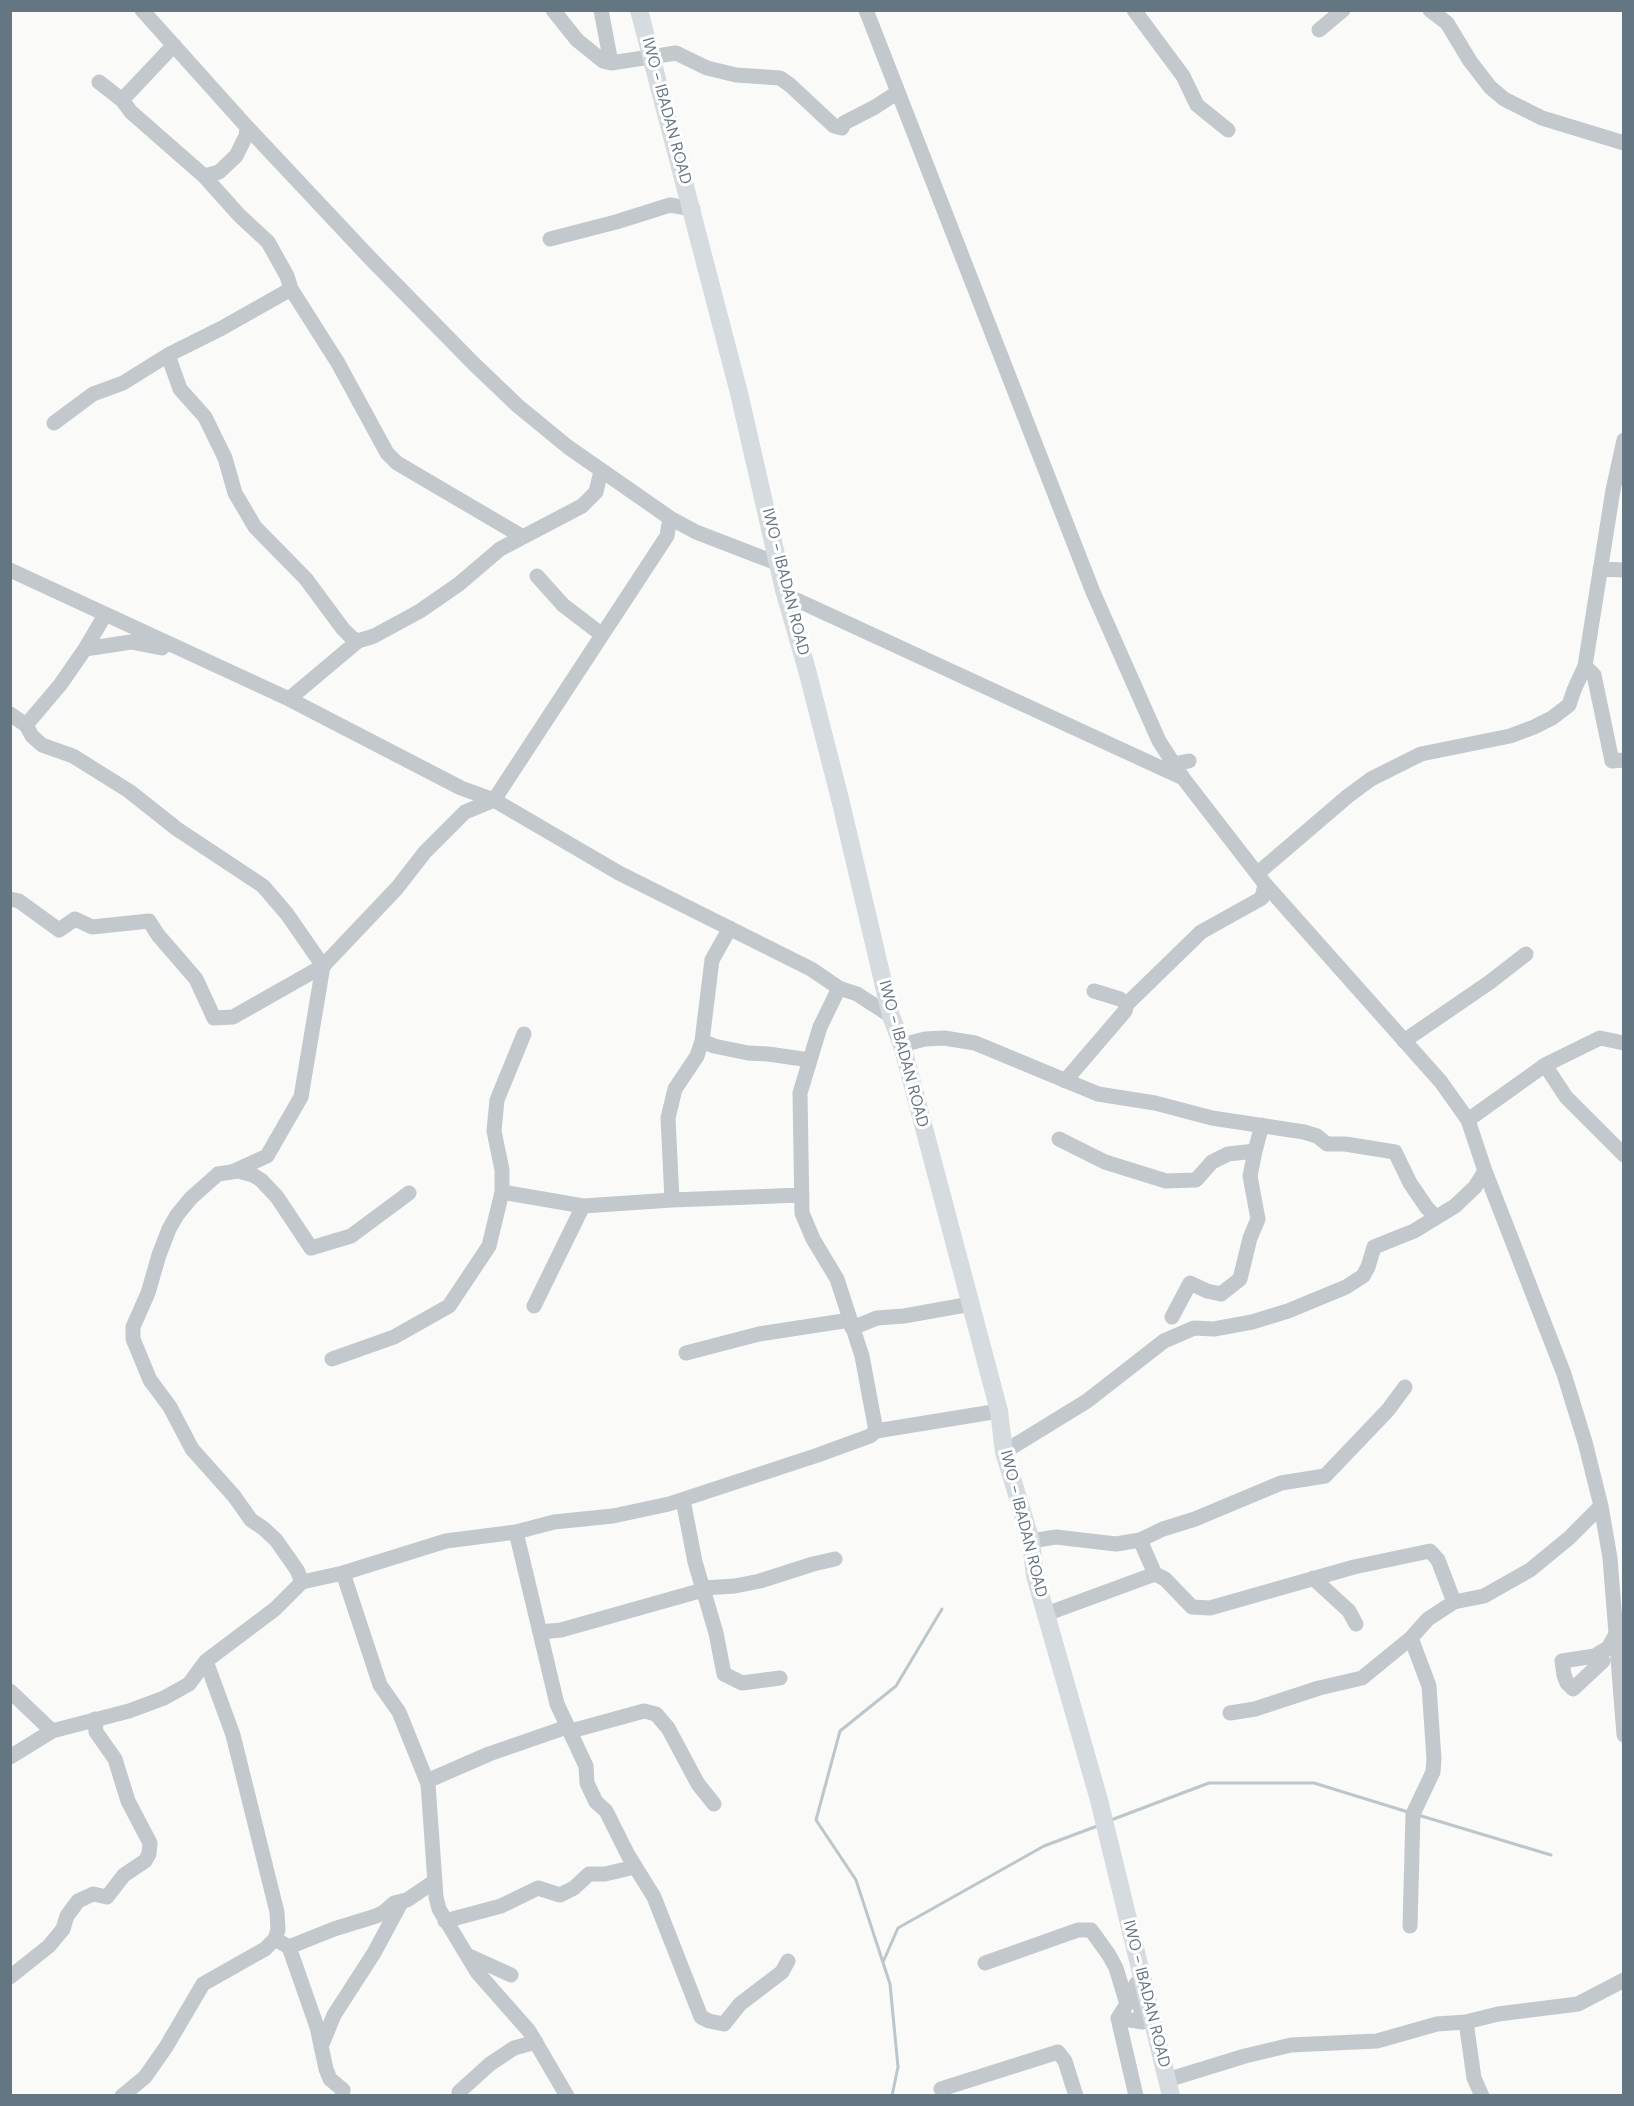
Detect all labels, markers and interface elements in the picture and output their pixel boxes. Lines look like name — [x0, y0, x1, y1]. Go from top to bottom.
street label: IWO - IBADAN ROAD — [637, 36, 695, 186]
street label: IWO - IBADAN ROAD — [757, 506, 813, 658]
street label: IWO - IBADAN ROAD — [874, 979, 932, 1129]
street label: IWO - IBADAN ROAD — [995, 1448, 1051, 1600]
street label: IWO - IBADAN ROAD — [1118, 1918, 1174, 2070]

